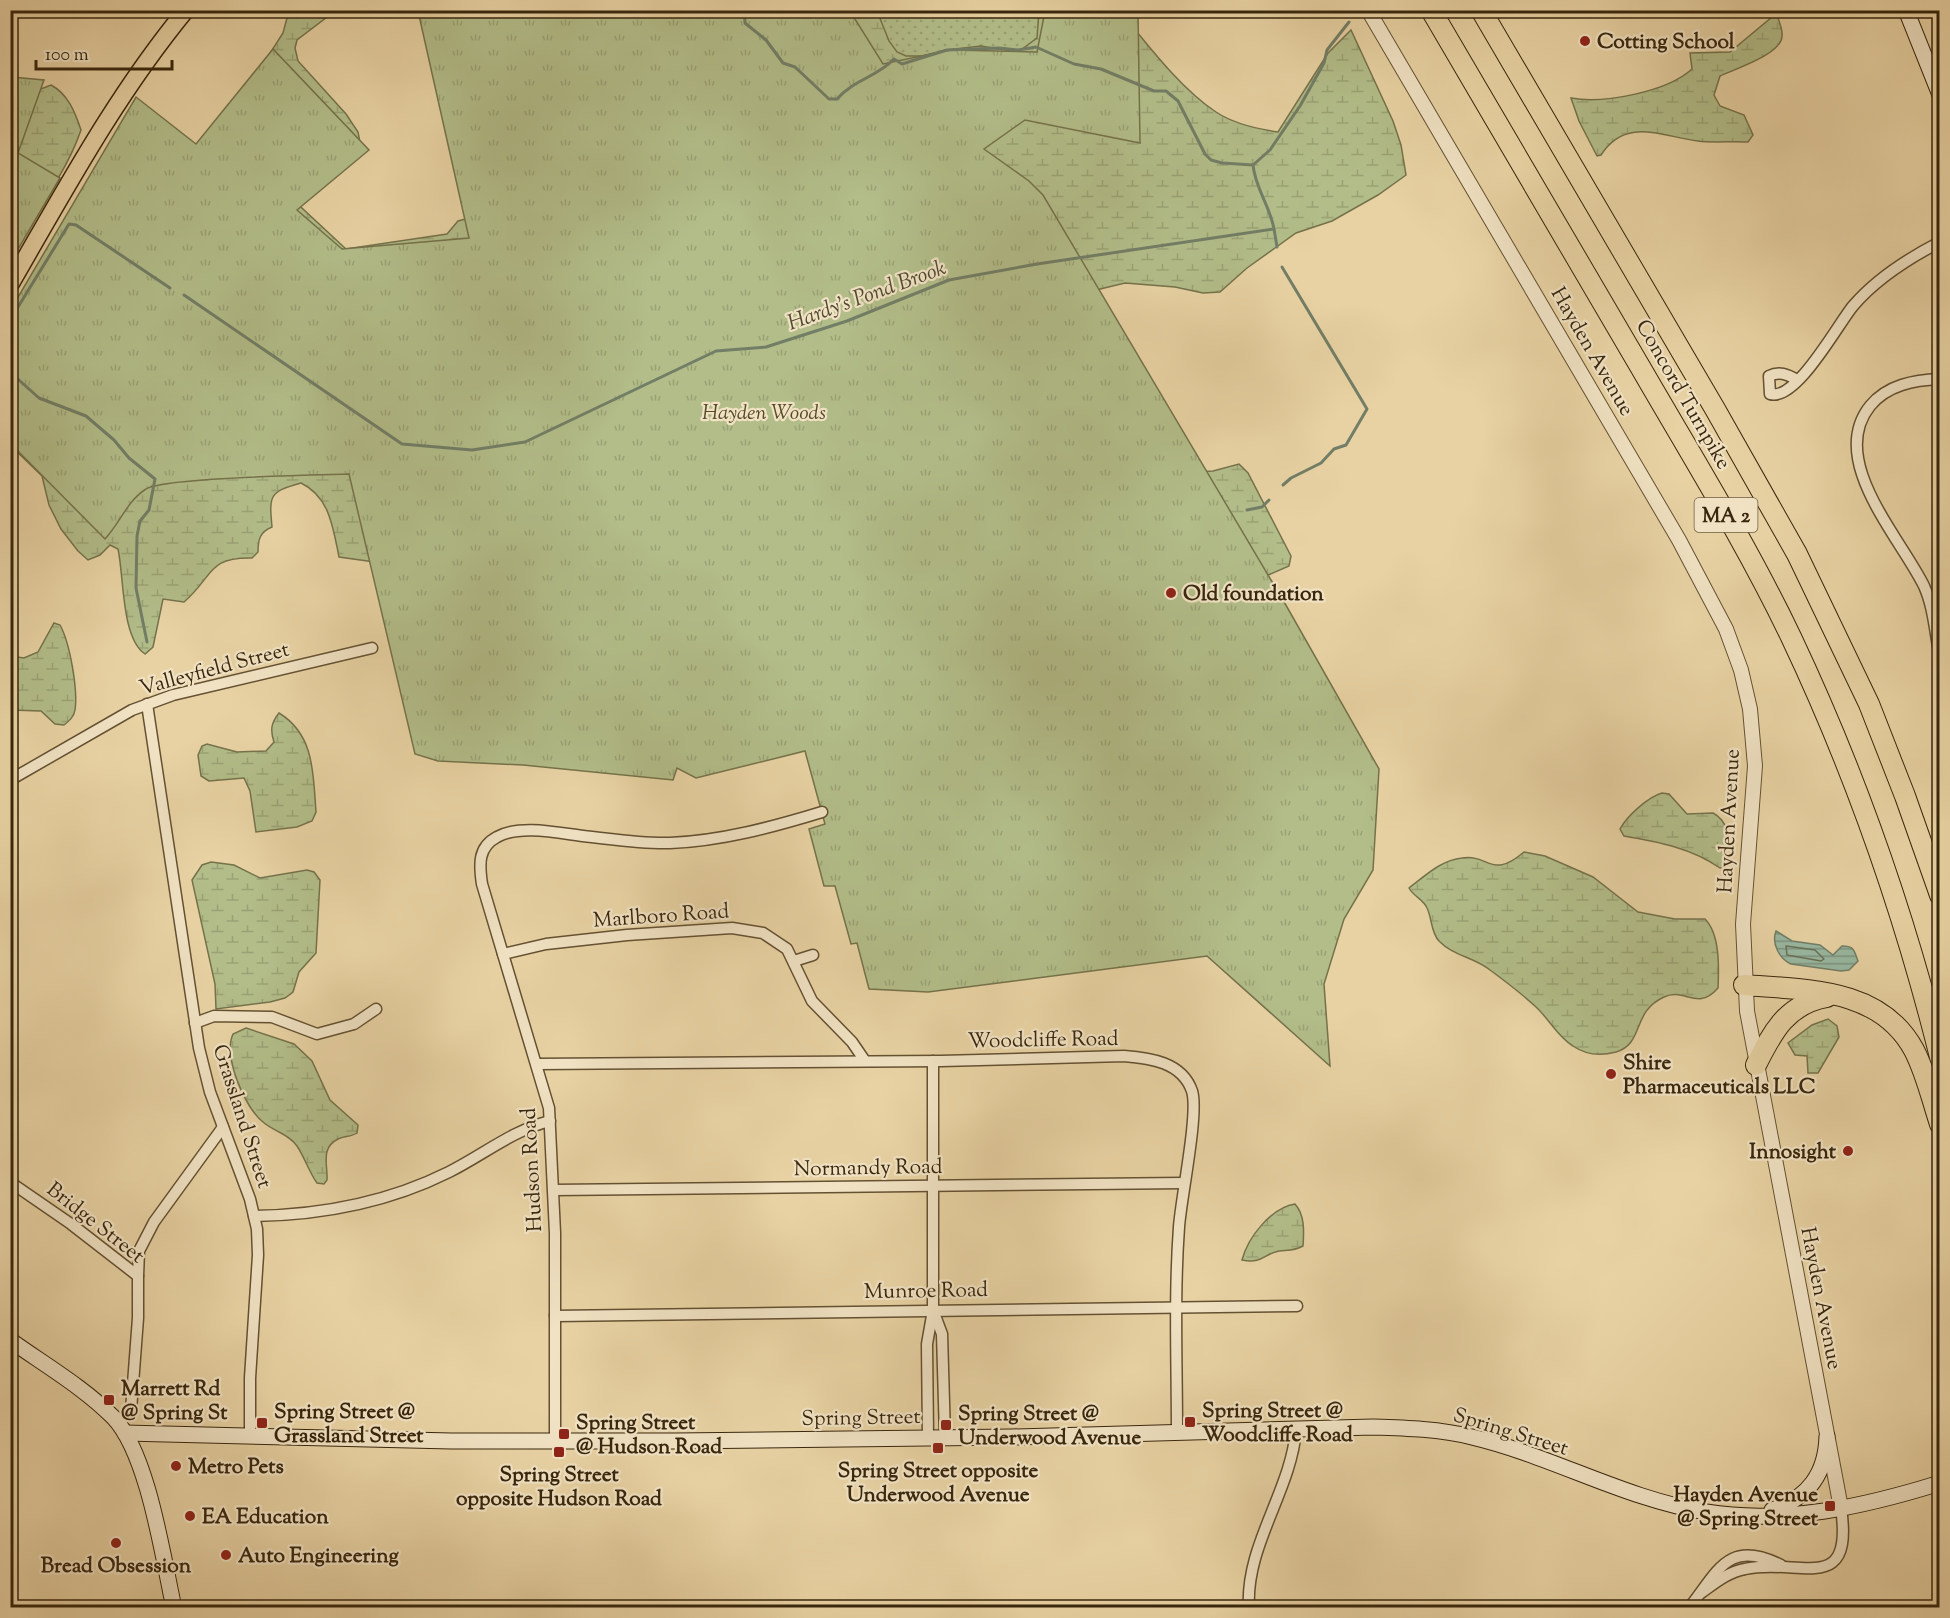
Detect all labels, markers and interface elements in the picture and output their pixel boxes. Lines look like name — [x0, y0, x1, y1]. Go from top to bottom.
place label: Cotting School — [1597, 28, 1735, 58]
scale bar — [36, 33, 172, 71]
marker: Cotting School — [1578, 34, 1592, 48]
text: 100 m — [45, 43, 89, 69]
water label: Hardy's Pond Brook — [783, 253, 951, 340]
street label: Hayden Avenue — [1542, 282, 1640, 422]
street label: Concord Turnpike — [1627, 314, 1737, 476]
park label: Hayden Woods — [702, 399, 826, 429]
road number: MA 2 — [1694, 498, 1758, 532]
place label: Old foundation — [1183, 580, 1324, 610]
marker: Old foundation — [1164, 586, 1178, 600]
street label: Valleyfield Street — [136, 635, 293, 704]
street label: Hayden Avenue — [1711, 748, 1749, 894]
street label: Marlboro Road — [592, 897, 730, 937]
street label: Woodcliffe Road — [967, 1025, 1119, 1057]
street label: Grassland Street — [204, 1041, 278, 1192]
place label: Shire Pharmaceuticals LLC — [1623, 1049, 1816, 1103]
marker: Shire Pharmaceuticals LLC — [1604, 1067, 1618, 1081]
street label: Hudson Road — [515, 1107, 551, 1233]
place label: Innosight — [1749, 1138, 1837, 1168]
marker: Innosight — [1841, 1144, 1855, 1158]
street label: Normandy Road — [793, 1153, 943, 1185]
street label: Bridge Street — [39, 1176, 150, 1271]
street label: Hayden Avenue — [1792, 1225, 1849, 1372]
street label: Munroe Road — [864, 1276, 988, 1308]
place label: Marrett Rd @ Spring St — [121, 1375, 228, 1429]
marker: Marrett Rd @ Spring St — [102, 1393, 116, 1407]
place label: Spring Street @ Woodcliffe Road — [1202, 1397, 1353, 1451]
place label: Spring Street @ Grassland Street — [274, 1398, 424, 1452]
place label: Spring Street @ Underwood Avenue — [958, 1400, 1141, 1454]
street label: Spring Street — [1449, 1401, 1572, 1465]
street label: Spring Street — [801, 1403, 921, 1435]
place label: Spring Street @ Hudson Road — [576, 1409, 722, 1463]
marker: Spring Street @ Woodcliffe Road — [1183, 1415, 1197, 1429]
marker: Spring Street @ Grassland Street — [255, 1416, 269, 1430]
marker: Spring Street @ Underwood Avenue — [939, 1418, 953, 1432]
marker: Spring Street @ Hudson Road — [557, 1427, 571, 1441]
marker: Spring Street opposite Underwood Avenue — [931, 1441, 945, 1455]
marker: Spring Street opposite Hudson Road — [552, 1445, 566, 1459]
place label: Metro Pets — [188, 1453, 284, 1483]
place label: Spring Street opposite Underwood Avenue — [838, 1457, 1038, 1511]
marker: Metro Pets — [169, 1459, 183, 1473]
place label: Spring Street opposite Hudson Road — [456, 1461, 662, 1515]
place label: Hayden Avenue @ Spring Street — [1673, 1481, 1819, 1535]
marker: Hayden Avenue @ Spring Street — [1823, 1499, 1837, 1513]
place label: EA Education — [202, 1503, 329, 1533]
marker: EA Education — [183, 1509, 197, 1523]
marker: Bread Obsession — [109, 1536, 123, 1550]
place label: Auto Engineering — [238, 1542, 399, 1572]
marker: Auto Engineering — [219, 1548, 233, 1562]
place label: Bread Obsession — [41, 1552, 192, 1582]

